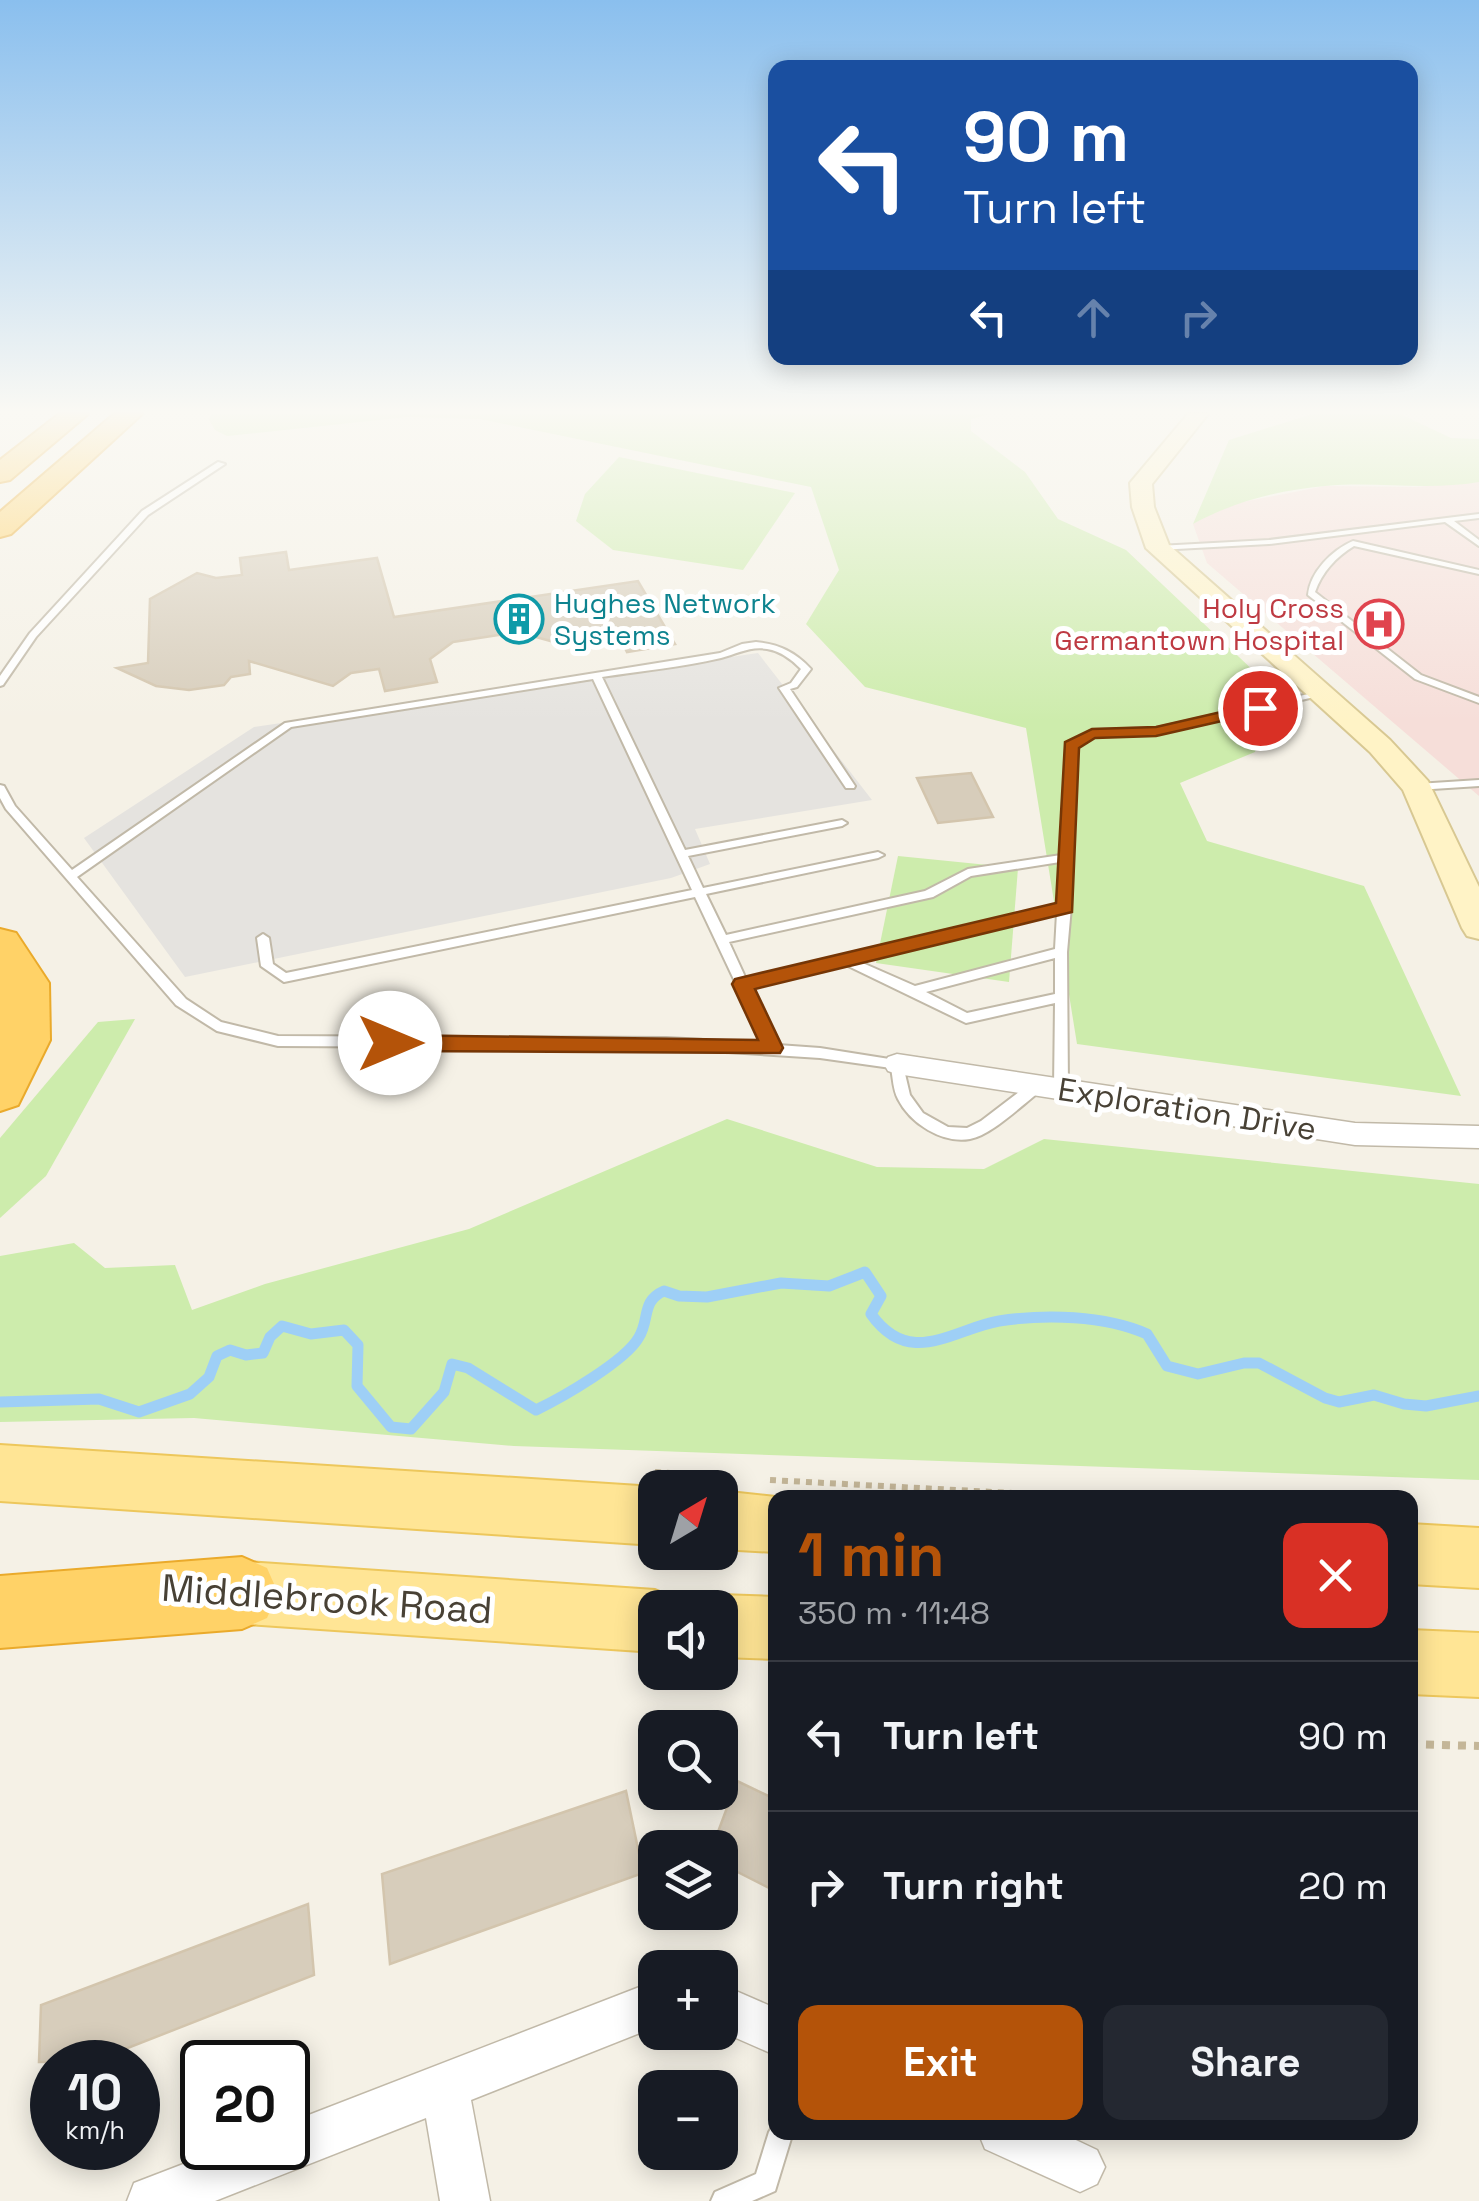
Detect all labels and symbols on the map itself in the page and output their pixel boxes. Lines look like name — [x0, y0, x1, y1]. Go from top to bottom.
place label: Hughes Network Systems — [554, 585, 776, 653]
place label: Holy Cross Germantown Hospital — [1054, 590, 1344, 658]
building icon: Hughes Network Systems — [493, 593, 545, 645]
hospital icon: Holy Cross Germantown Hospital — [1353, 598, 1405, 650]
pin — [1218, 666, 1303, 751]
position arrow — [338, 991, 442, 1095]
street label: Exploration Drive — [1055, 1069, 1319, 1149]
north arrow — [638, 1470, 738, 1570]
street label: Middlebrook Road — [160, 1563, 494, 1635]
speed limit sign: 20 — [180, 2040, 310, 2170]

